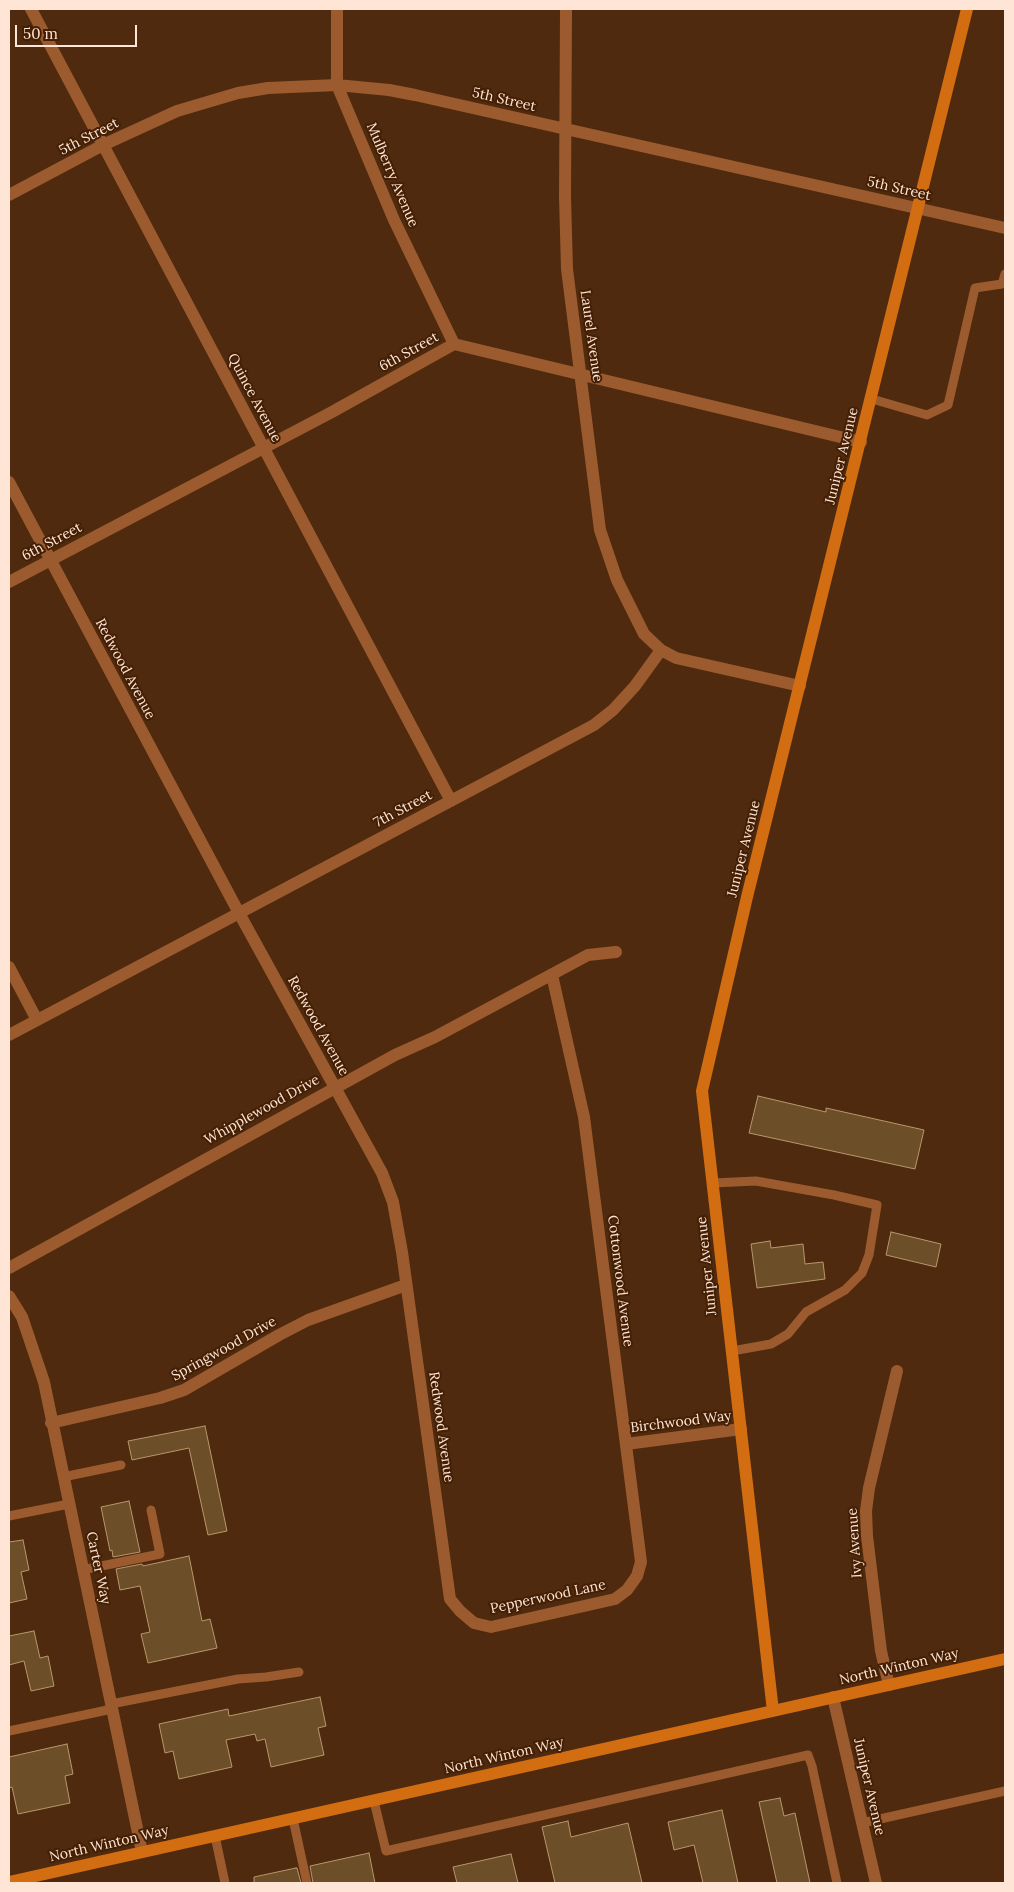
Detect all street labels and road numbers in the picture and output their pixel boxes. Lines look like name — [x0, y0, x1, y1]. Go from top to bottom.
street label: 5th Street — [471, 85, 537, 115]
street label: 5th Street — [56, 115, 122, 159]
street label: Mulberry Avenue — [362, 120, 422, 230]
street label: 5th Street — [866, 174, 932, 204]
street label: Laurel Avenue — [576, 289, 606, 383]
street label: 6th Street — [376, 329, 442, 375]
street label: Quince Avenue — [224, 351, 284, 445]
street label: Juniper Avenue — [822, 406, 862, 506]
street label: 6th Street — [19, 519, 85, 565]
street label: Redwood Avenue — [91, 616, 159, 722]
street label: 7th Street — [371, 787, 435, 831]
street label: Juniper Avenue — [724, 799, 764, 899]
street label: Redwood Avenue — [284, 973, 352, 1079]
street label: Whipplewood Drive — [201, 1071, 323, 1149]
street label: Cottonwood Avenue — [604, 1214, 636, 1348]
street label: Juniper Avenue — [693, 1216, 721, 1316]
street label: Springwood Drive — [169, 1313, 279, 1385]
street label: Redwood Avenue — [425, 1371, 457, 1483]
street label: Birchwood Way — [630, 1407, 732, 1437]
street label: Ivy Avenue — [844, 1507, 866, 1579]
street label: Carter Way — [82, 1530, 114, 1606]
street label: Pepperwood Lane — [489, 1577, 607, 1617]
street label: North Winton Way — [838, 1645, 960, 1689]
street label: North Winton Way — [443, 1734, 565, 1778]
street label: Juniper Avenue — [850, 1737, 888, 1837]
street label: North Winton Way — [48, 1822, 170, 1866]

